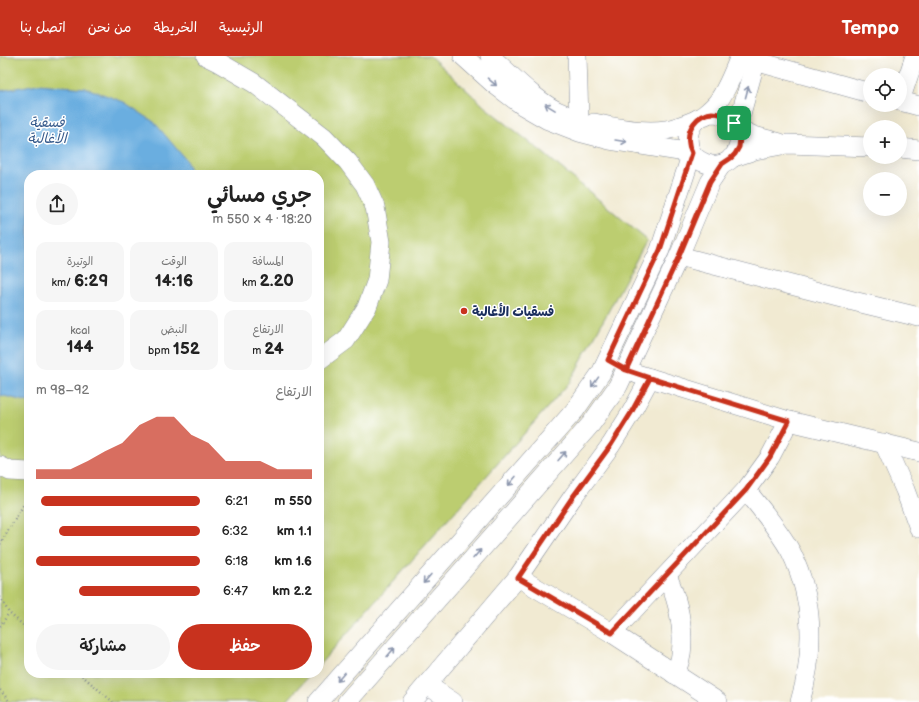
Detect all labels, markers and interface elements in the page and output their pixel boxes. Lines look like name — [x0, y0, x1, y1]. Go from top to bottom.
text: Tempo — [841, 17, 899, 40]
text: اتصل بنا — [20, 19, 66, 36]
text: من نحن — [88, 19, 131, 36]
text: الخريطة — [153, 19, 197, 36]
text: الرئيسية — [219, 19, 263, 36]
map controls — [863, 68, 907, 216]
button: locate — [863, 68, 907, 112]
one-way arrow — [487, 77, 498, 86]
one-way arrow — [743, 86, 751, 99]
one-way arrow — [544, 102, 556, 110]
pin — [717, 106, 751, 140]
icon: arrive — [723, 112, 745, 134]
water label: فسقية الأغالبة — [28, 114, 69, 147]
button: + — [863, 120, 907, 164]
one-way arrow — [614, 137, 627, 145]
button: − — [863, 172, 907, 216]
text: جري مسائي — [207, 182, 312, 209]
button: share — [36, 183, 78, 225]
text: 18:20 · 4 × 550 m — [213, 211, 312, 227]
text: الوتيرة — [67, 255, 93, 268]
text: الوقت — [161, 255, 187, 268]
text: المسافة — [252, 255, 284, 268]
text: 6:29 — [74, 271, 108, 291]
text: 14:16 — [155, 271, 193, 291]
text: 2.20 — [260, 271, 294, 291]
text: /km — [52, 276, 74, 289]
text: km — [242, 276, 260, 289]
place label: فسقيات الأغالبة — [472, 302, 554, 320]
marker: فسقيات الأغالبة — [459, 306, 469, 316]
text: النبض — [161, 323, 187, 336]
text: الارتفاع — [253, 323, 283, 336]
text: kcal — [70, 324, 90, 337]
text: 144 — [66, 337, 94, 357]
text: 152 — [173, 339, 200, 359]
text: 24 — [264, 339, 284, 359]
text: bpm — [148, 344, 173, 357]
text: m — [252, 344, 264, 357]
one-way arrow — [591, 376, 600, 387]
text: 92–98 m — [36, 382, 89, 398]
text: الارتفاع — [276, 384, 312, 400]
one-way arrow — [558, 451, 567, 462]
one-way arrow — [508, 476, 517, 487]
text: 6:21 — [225, 493, 248, 509]
text: 550 m — [274, 493, 312, 509]
text: 6:32 — [222, 523, 248, 539]
text: 1.1 km — [277, 523, 312, 539]
one-way arrow — [472, 549, 481, 559]
text: 6:18 — [225, 553, 248, 569]
text: 1.6 km — [274, 553, 312, 569]
one-way arrow — [422, 574, 431, 584]
text: 6:47 — [223, 583, 248, 599]
text: 2.2 km — [272, 583, 312, 599]
button: مشاركة — [36, 624, 170, 670]
button: حفظ — [178, 624, 312, 670]
one-way arrow — [386, 646, 395, 657]
one-way arrow — [336, 671, 345, 682]

